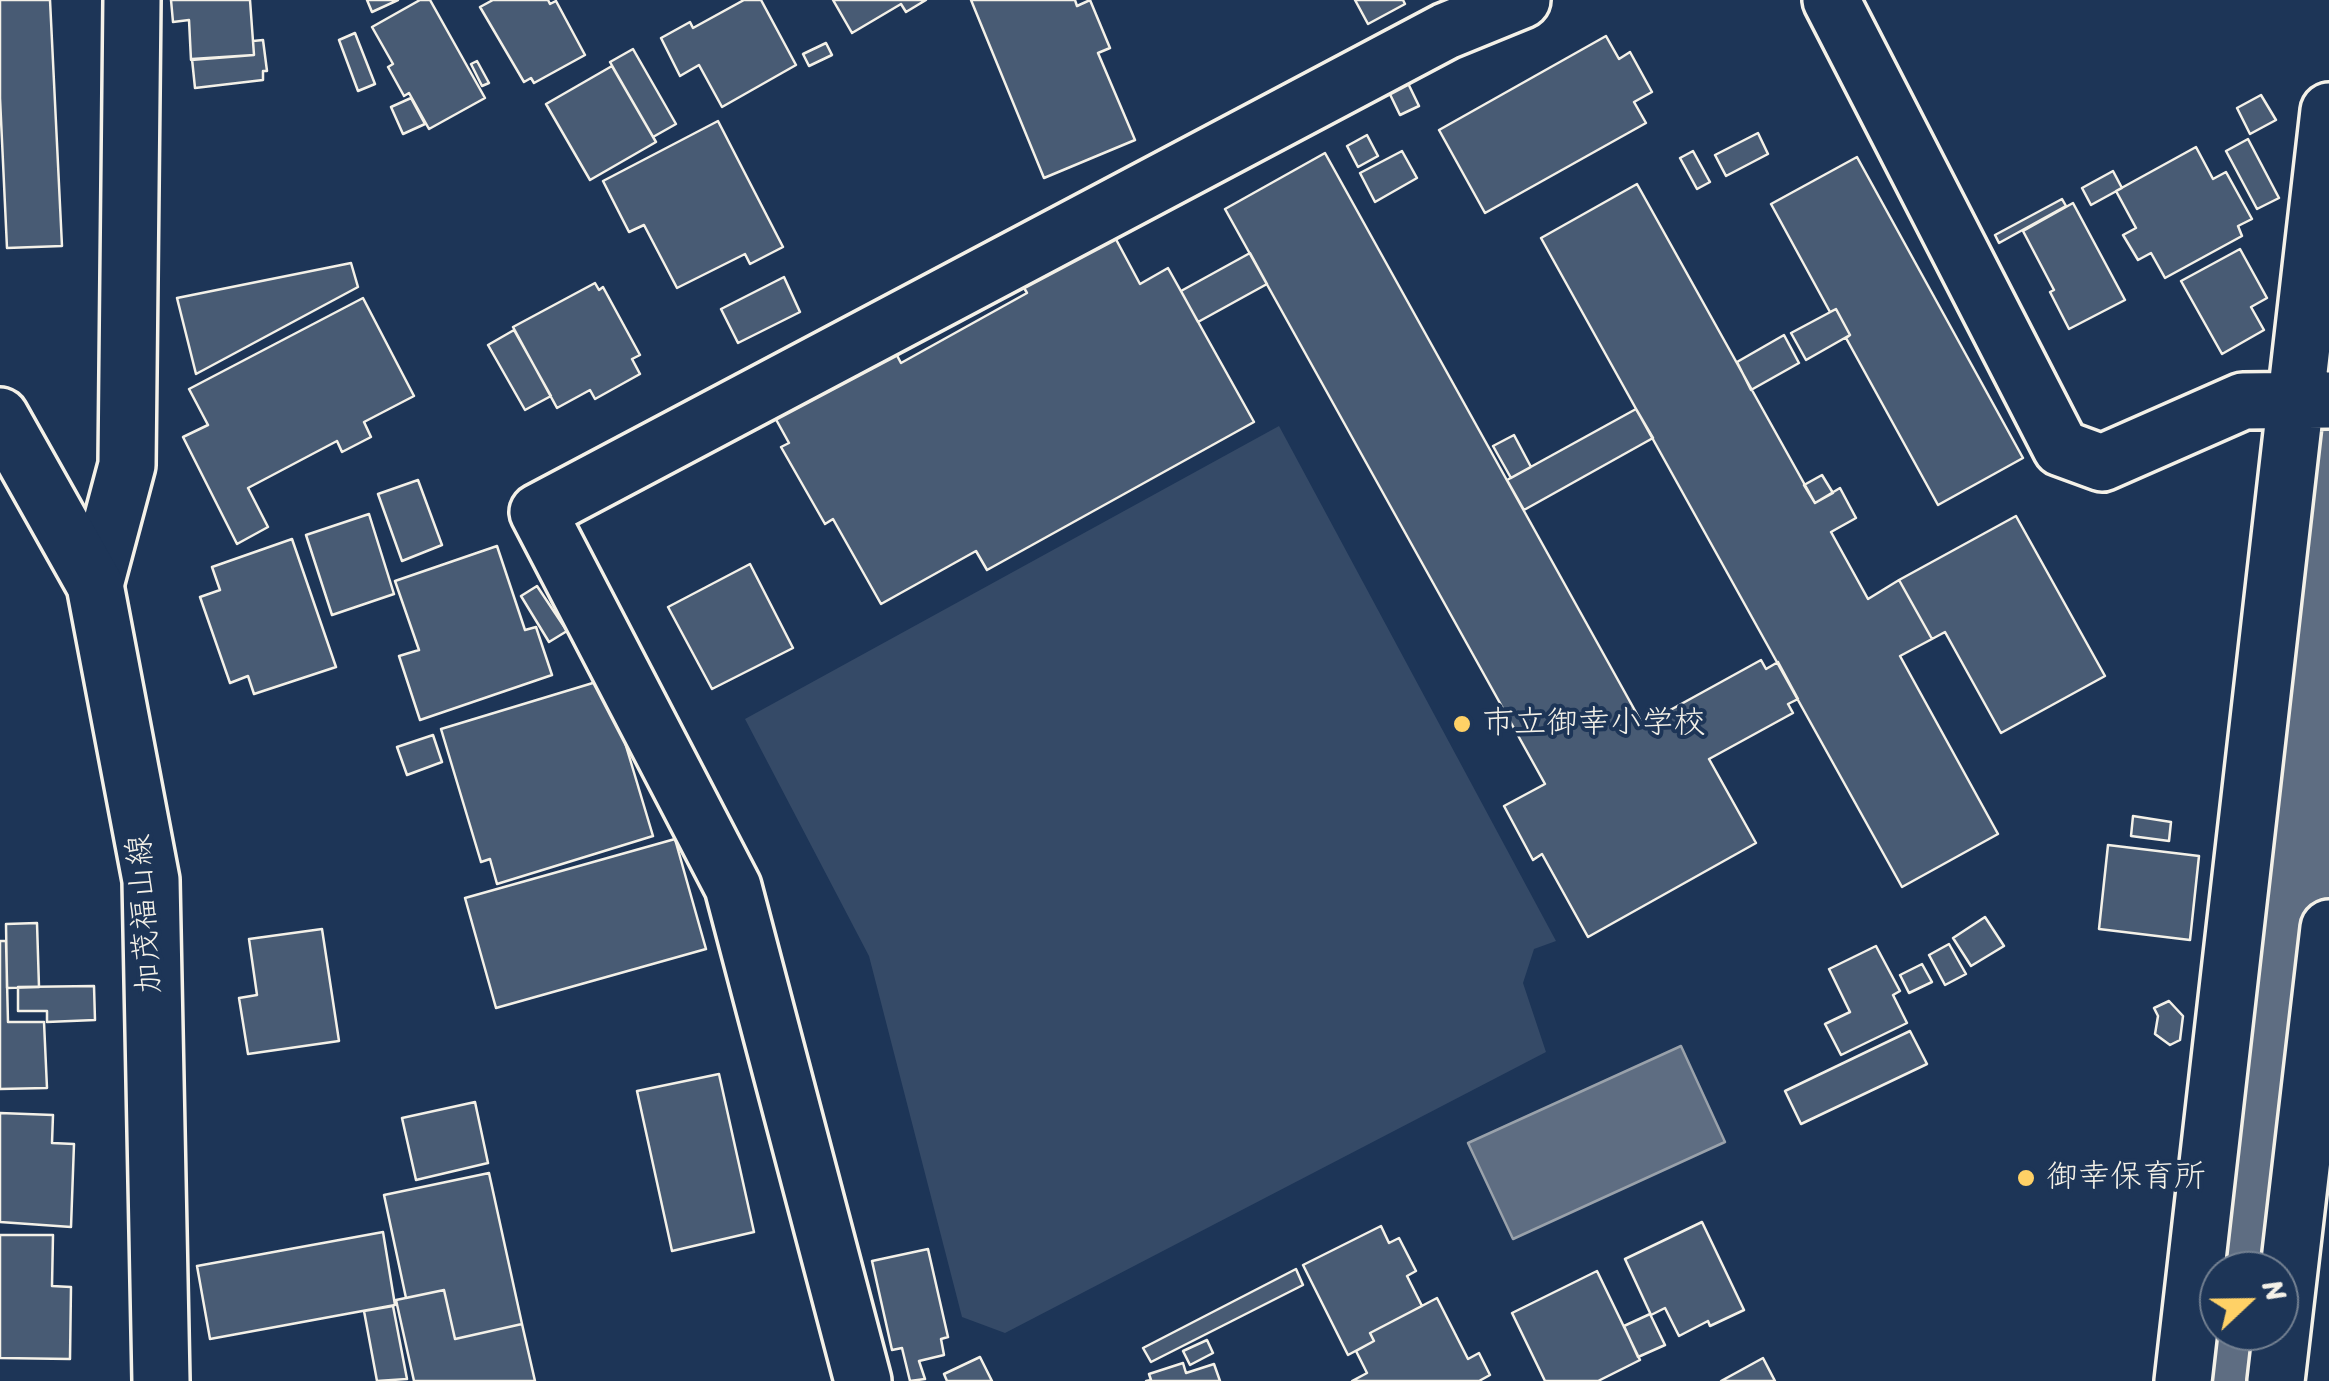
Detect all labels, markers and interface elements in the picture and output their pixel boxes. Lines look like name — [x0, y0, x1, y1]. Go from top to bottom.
place label: 市立御幸小学校 — [1482, 705, 1706, 743]
marker: 市立御幸小学校 — [1451, 713, 1473, 735]
street label: 加茂福山線 — [121, 833, 171, 995]
place label: 御幸保育所 — [2046, 1159, 2206, 1197]
marker: 御幸保育所 — [2015, 1167, 2037, 1189]
north arrow — [2199, 1251, 2299, 1351]
text: N — [2249, 1272, 2302, 1308]

